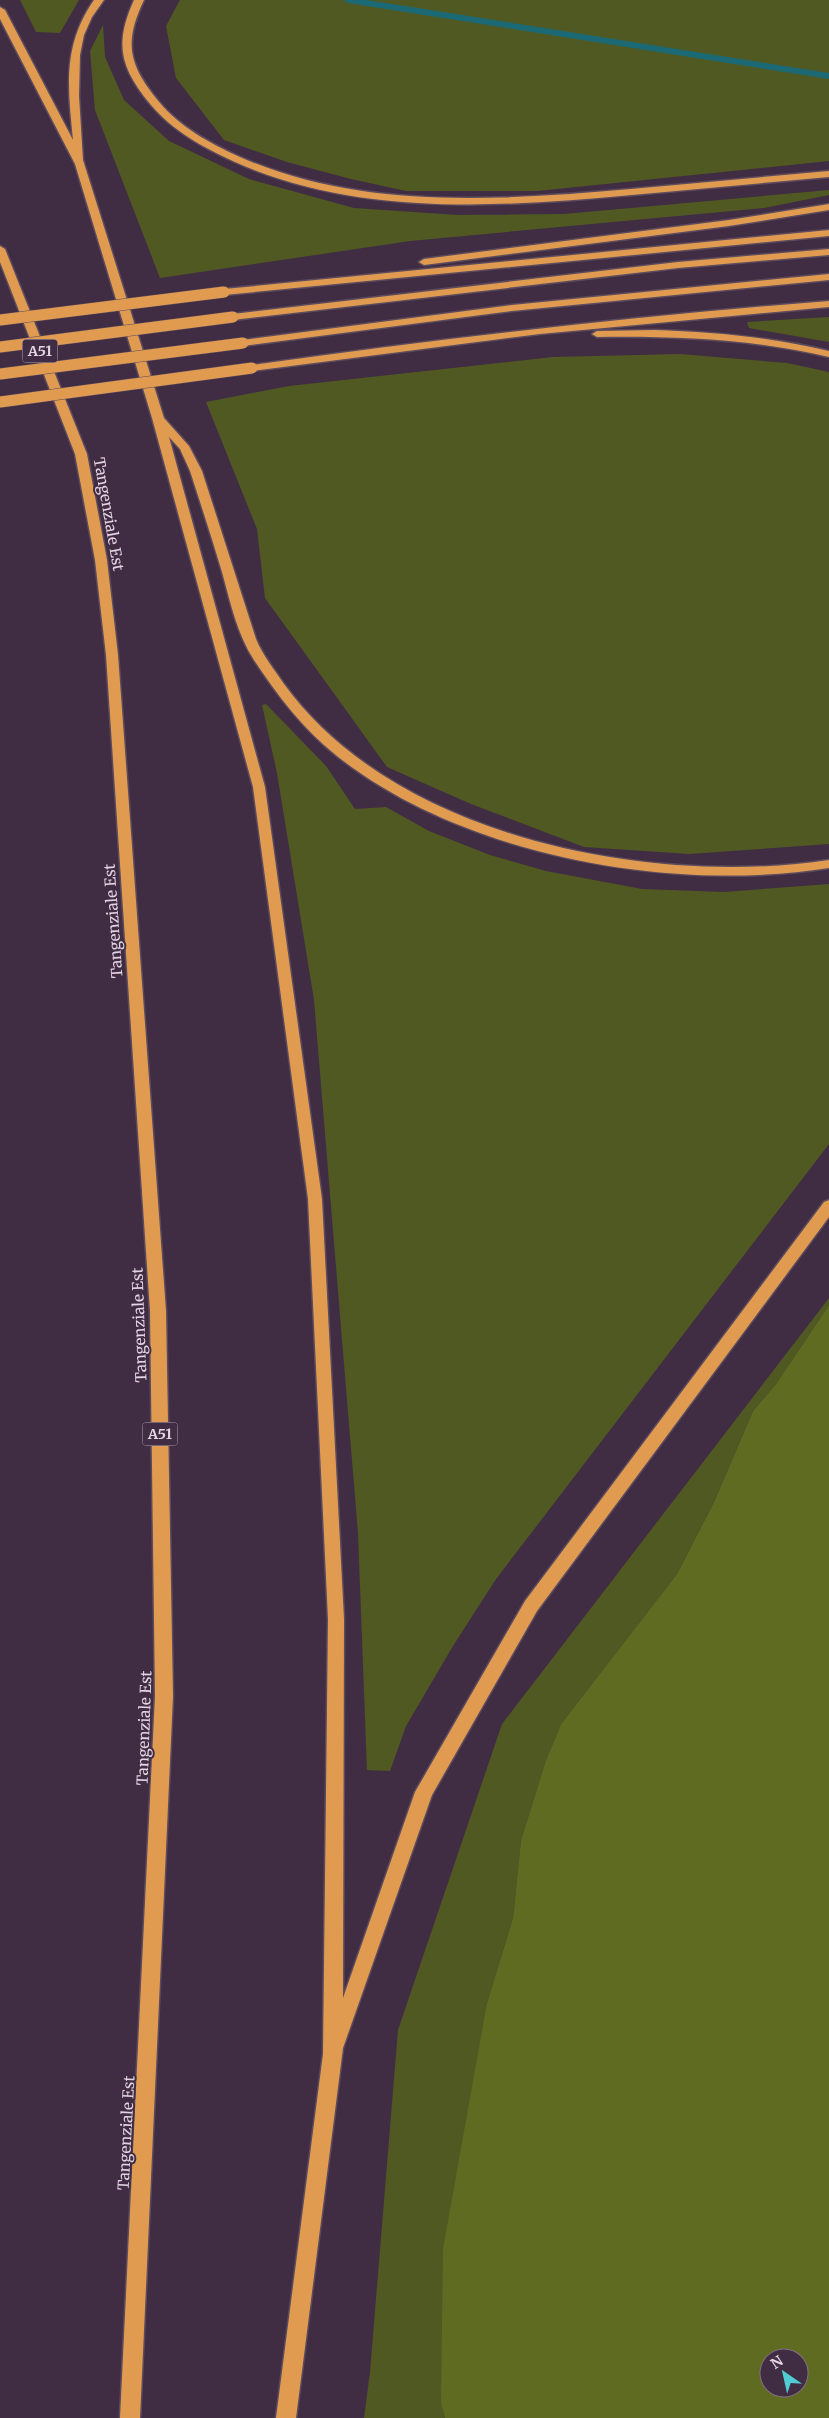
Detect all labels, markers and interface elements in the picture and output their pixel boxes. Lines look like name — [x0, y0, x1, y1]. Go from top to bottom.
road number: A51 — [22, 340, 58, 362]
street label: Tangenziale Est — [90, 456, 128, 572]
street label: Tangenziale Est — [100, 863, 126, 979]
street label: Tangenziale Est — [127, 1267, 150, 1383]
road number: A51 — [142, 1422, 178, 1446]
street label: Tangenziale Est — [133, 1670, 156, 1786]
street label: Tangenziale Est — [114, 2075, 138, 2191]
north arrow — [759, 2348, 809, 2398]
text: N — [767, 2352, 786, 2373]

